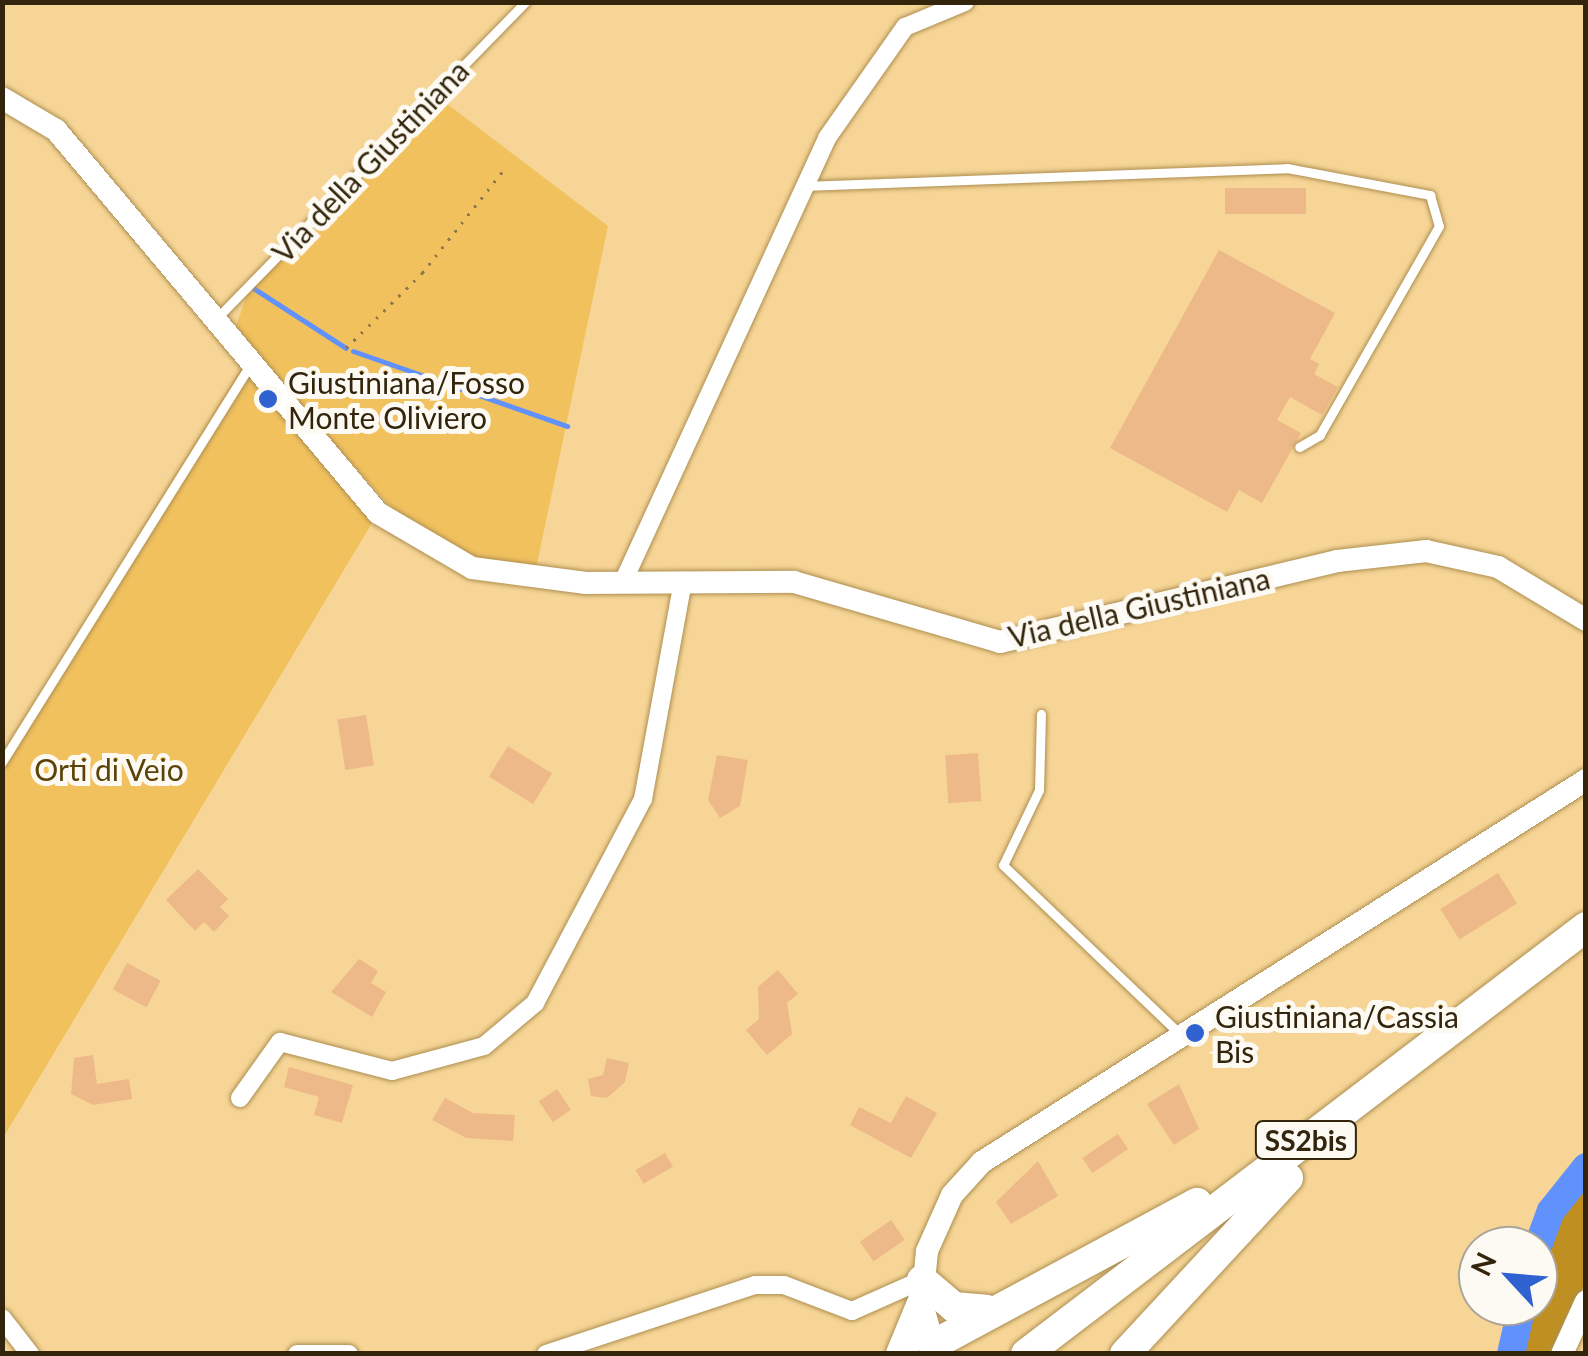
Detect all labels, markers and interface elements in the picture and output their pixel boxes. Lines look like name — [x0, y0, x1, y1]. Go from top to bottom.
street label: Via della Giustiniana — [264, 52, 476, 270]
place label: Giustiniana/Fosso Monte Oliviero — [288, 364, 525, 434]
marker: Giustiniana/Fosso Monte Oliviero — [257, 388, 279, 410]
street label: Via della Giustiniana — [1005, 559, 1273, 655]
park label: Orti di Veio — [34, 751, 184, 787]
place label: Giustiniana/Cassia Bis — [1215, 998, 1459, 1068]
marker: Giustiniana/Cassia Bis — [1184, 1022, 1206, 1044]
road number: SS2bis — [1254, 1117, 1358, 1163]
north arrow — [1458, 1226, 1558, 1326]
text: N — [1463, 1247, 1503, 1281]

